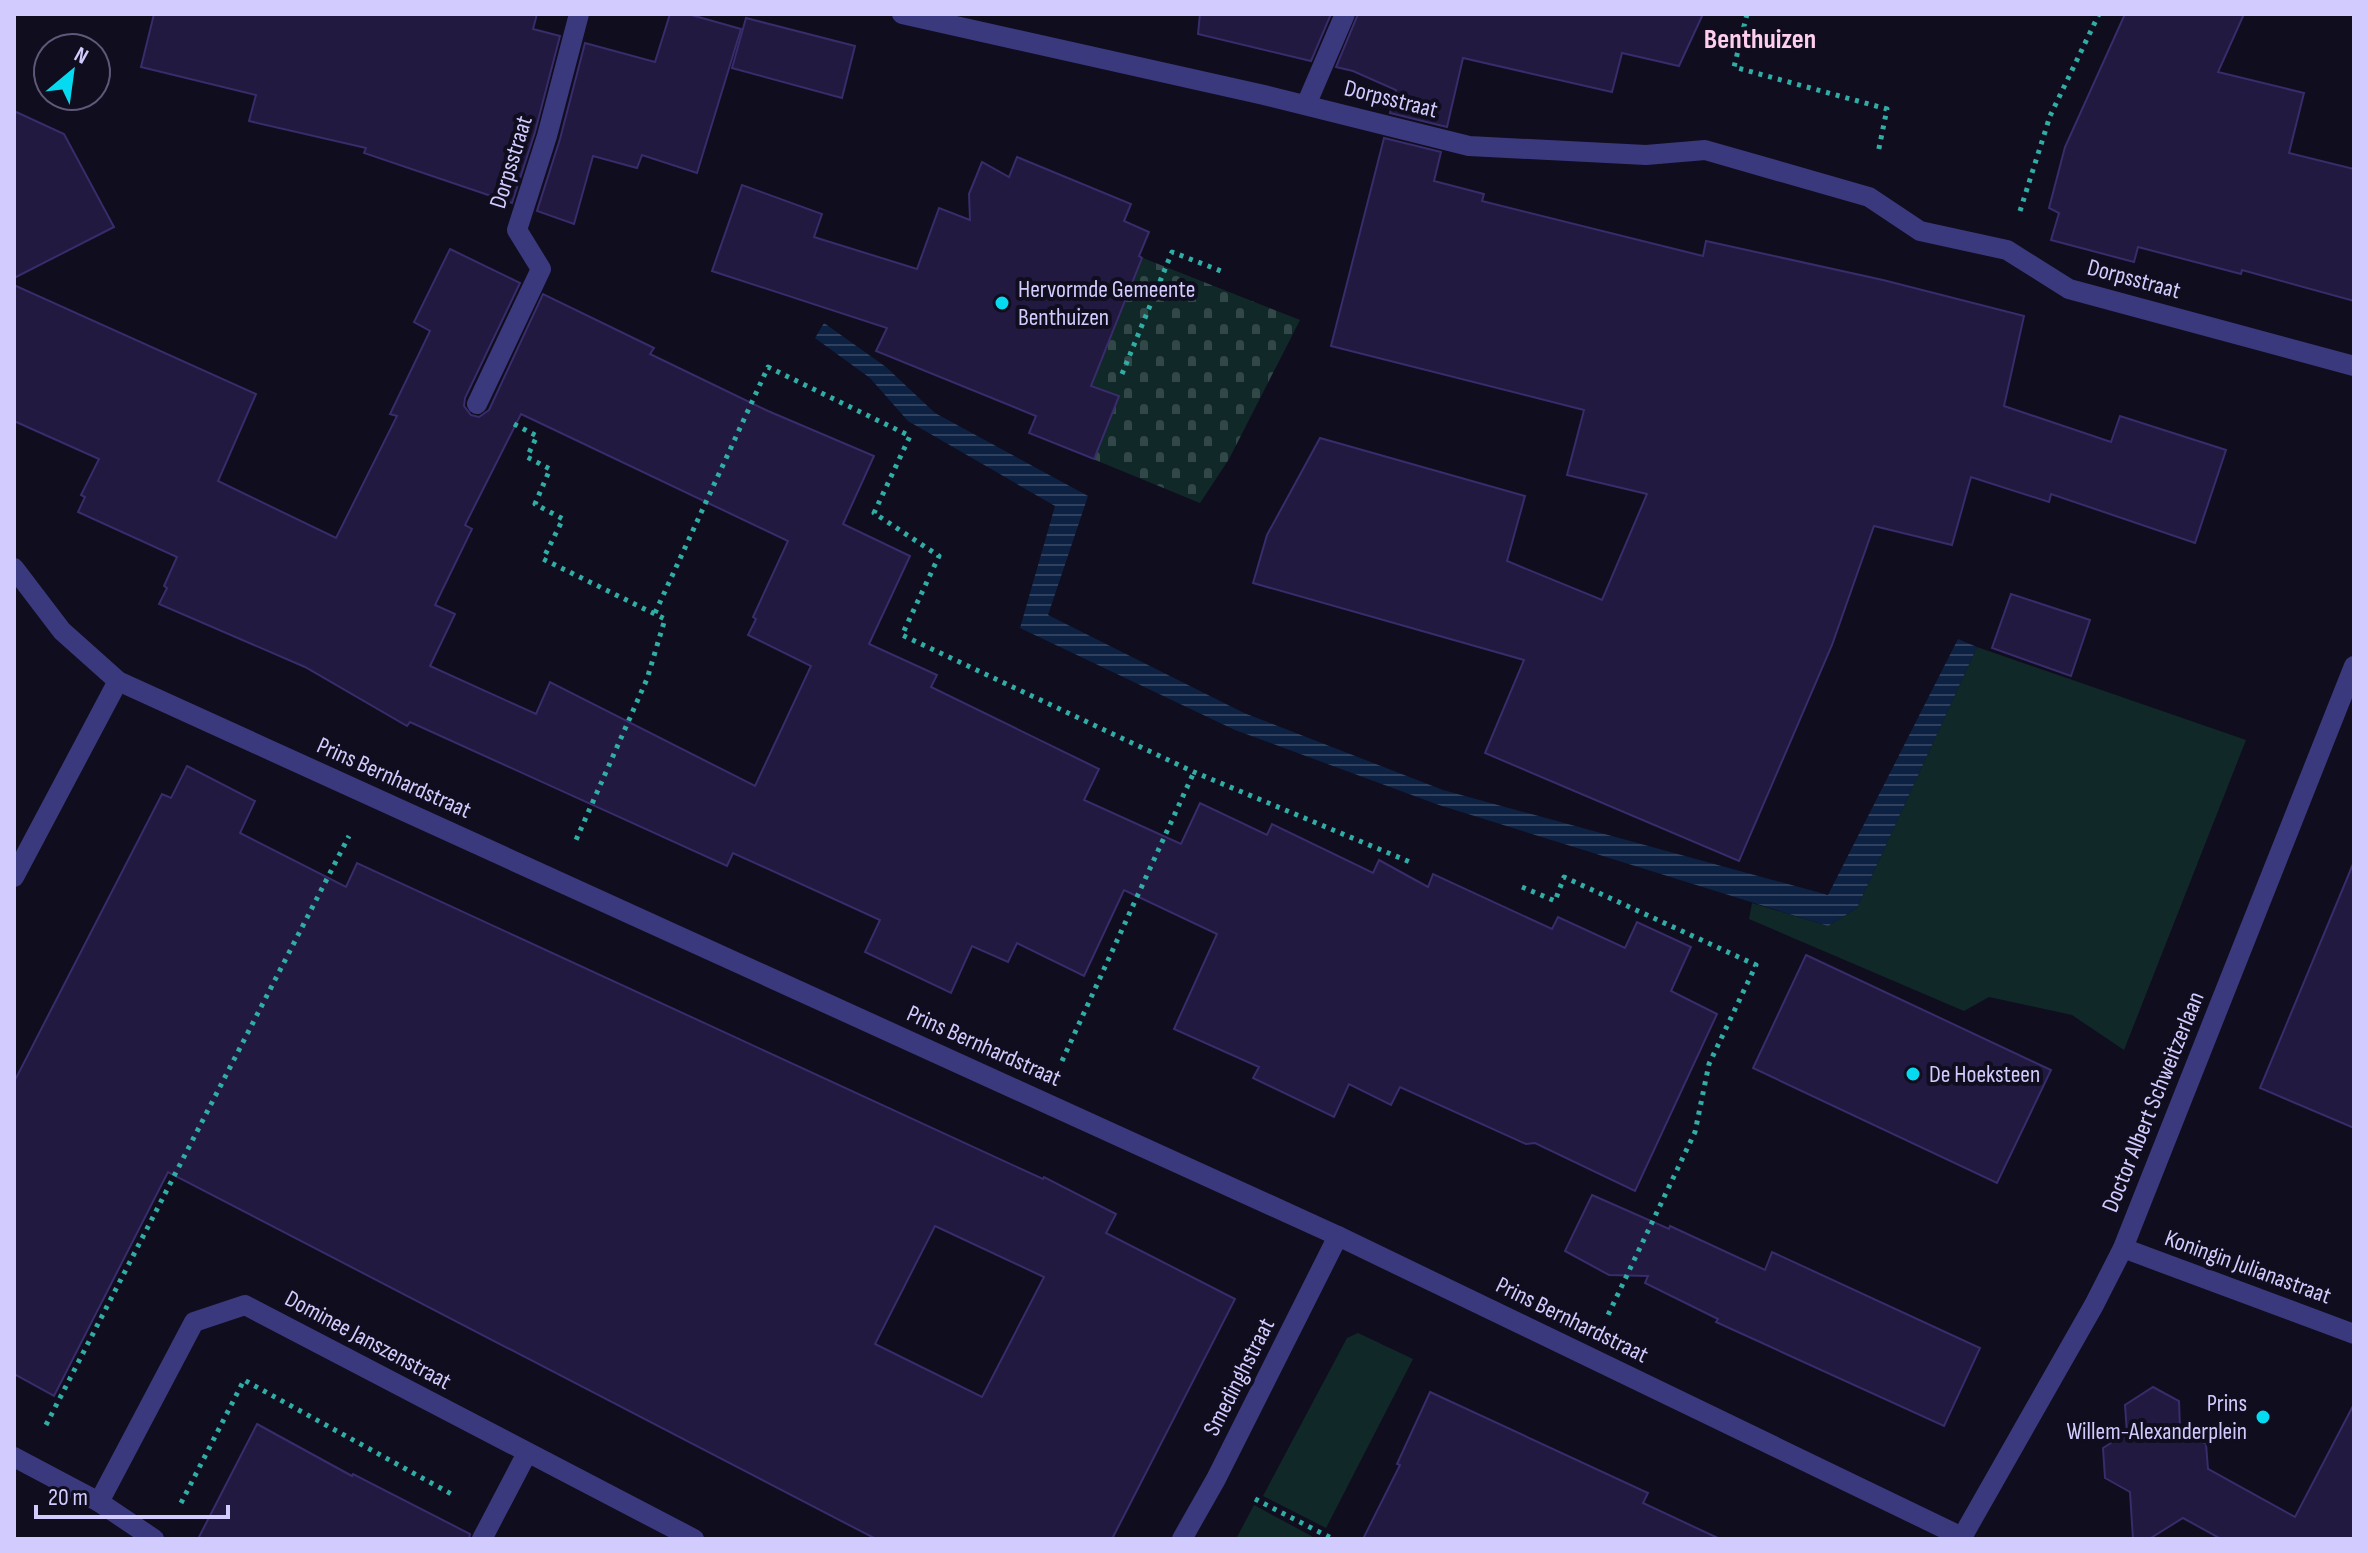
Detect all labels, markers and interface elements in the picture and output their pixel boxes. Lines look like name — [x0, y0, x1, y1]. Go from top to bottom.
district label: Benthuizen — [1704, 23, 1816, 56]
north arrow — [32, 32, 112, 112]
text: N — [69, 41, 93, 70]
street label: Dorpsstraat — [1341, 73, 1441, 125]
street label: Dorpsstraat — [483, 112, 539, 212]
street label: Dorpsstraat — [2084, 253, 2184, 305]
place label: Hervormde Gemeente Benthuizen — [1018, 275, 1195, 332]
marker: Hervormde Gemeente Benthuizen — [993, 294, 1011, 312]
street label: Prins Bernhardstraat — [312, 731, 476, 825]
street label: Doctor Albert Schweitzerlaan — [2096, 988, 2210, 1216]
street label: Prins Bernhardstraat — [902, 999, 1066, 1093]
place label: De Hoeksteen — [1929, 1060, 2040, 1089]
marker: De Hoeksteen — [1904, 1065, 1922, 1083]
street label: Koningin Julianastraat — [2161, 1223, 2335, 1311]
street label: Prins Bernhardstraat — [1491, 1271, 1653, 1369]
street label: Dominee Janszenstraat — [280, 1284, 456, 1396]
street label: Smedinghstraat — [1197, 1313, 1281, 1441]
place label: Prins Willem-Alexanderplein — [2066, 1389, 2247, 1446]
marker: Prins Willem-Alexanderplein — [2254, 1408, 2272, 1426]
scale bar — [36, 1469, 228, 1519]
text: 20 m — [48, 1483, 88, 1512]

